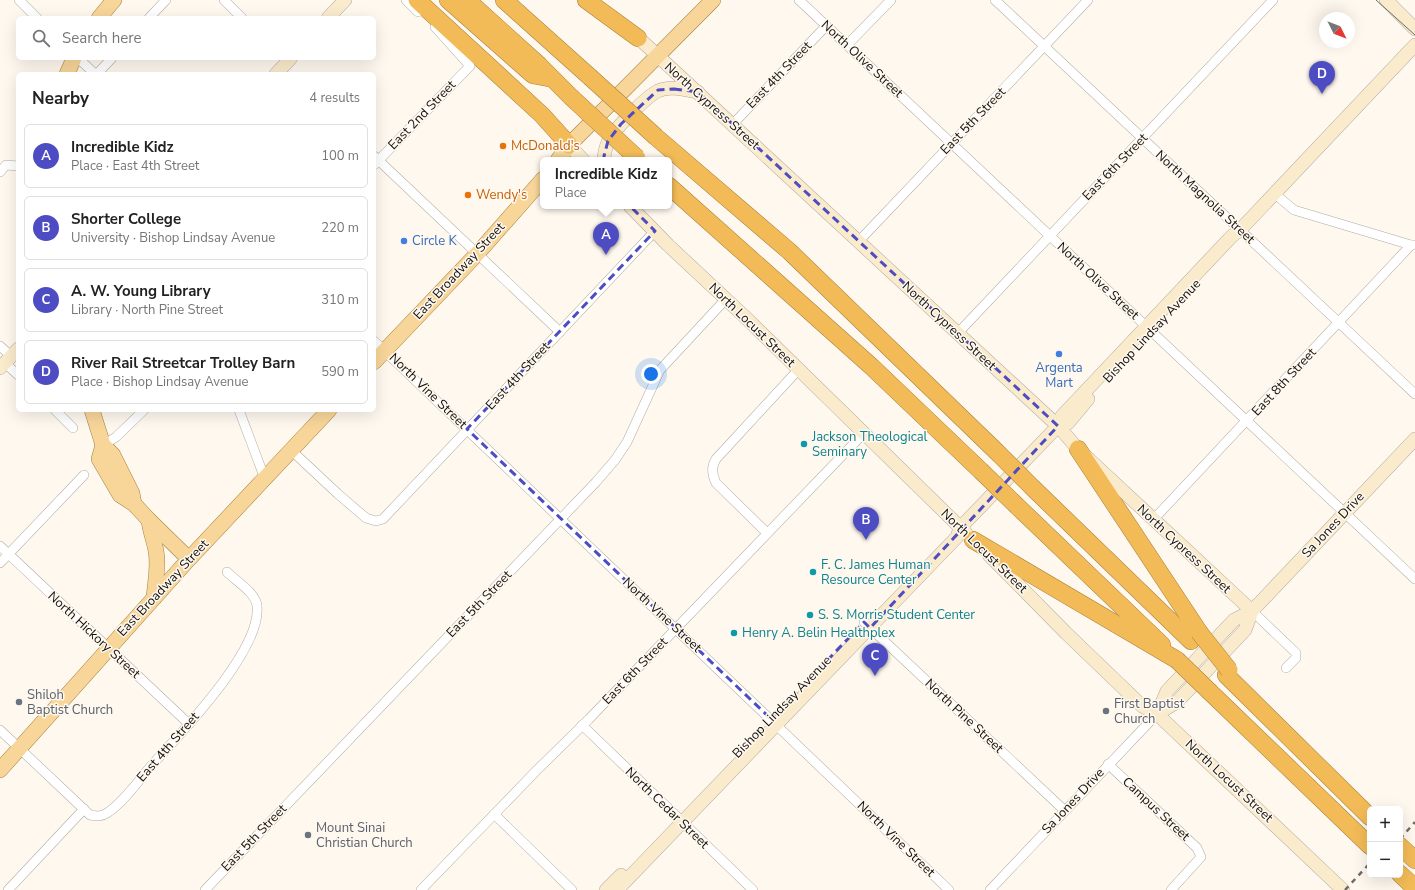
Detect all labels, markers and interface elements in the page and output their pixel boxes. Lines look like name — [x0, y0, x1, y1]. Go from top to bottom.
north arrow — [1319, 12, 1355, 48]
search box — [16, 16, 376, 60]
street label: North Olive Street — [817, 16, 907, 102]
icon: search — [30, 27, 52, 49]
text: Search here — [62, 28, 142, 48]
street label: East 4th Street — [742, 37, 816, 113]
street label: North Cypress Street — [660, 58, 764, 154]
pin: D — [1309, 61, 1335, 94]
street label: East 2nd Street — [384, 76, 460, 154]
street label: East 5th Street — [936, 83, 1010, 159]
text: Nearby — [32, 87, 89, 110]
text: 4 results — [309, 89, 360, 107]
street label: East 6th Street — [1078, 129, 1152, 205]
text: Incredible Kidz — [71, 137, 174, 157]
place label: McDonald's — [511, 137, 580, 155]
marker: McDonald's — [498, 141, 508, 151]
street label: North Magnolia Street — [1151, 146, 1259, 248]
text: A — [41, 147, 51, 165]
text: 100 m — [321, 147, 359, 165]
text: Place · East 4th Street — [71, 157, 199, 175]
popup — [540, 157, 672, 209]
text: Incredible Kidz — [555, 164, 657, 184]
text: Place — [555, 184, 586, 202]
place label: Wendy's — [476, 186, 527, 204]
marker: Wendy's — [463, 190, 473, 200]
text: Shorter College — [71, 209, 181, 229]
street label: East Broadway Street — [409, 218, 509, 323]
text: B — [42, 219, 50, 237]
text: 220 m — [321, 219, 359, 237]
pin: A — [593, 222, 619, 255]
text: University · Bishop Lindsay Avenue — [71, 229, 275, 247]
place label: Circle K — [412, 232, 457, 250]
marker: Circle K — [399, 236, 409, 246]
street label: North Olive Street — [1053, 238, 1143, 324]
street label: Bishop Lindsay Avenue — [1099, 275, 1205, 387]
street label: North Cypress Street — [898, 278, 1000, 375]
street label: North Locust Street — [705, 279, 800, 371]
text: A. W. Young Library — [71, 281, 211, 301]
text: C — [42, 291, 50, 309]
text: 310 m — [321, 291, 359, 309]
text: Library · North Pine Street — [71, 301, 223, 319]
street label: East 4th Street — [482, 338, 555, 414]
street label: East 8th Street — [1248, 344, 1321, 420]
street label: North Vine Street — [385, 349, 471, 433]
marker: Argenta Mart — [1054, 349, 1064, 359]
text: River Rail Streetcar Trolley Barn — [71, 353, 295, 373]
place label: Argenta Mart — [1035, 359, 1083, 392]
text: D — [41, 363, 51, 381]
text: 590 m — [321, 363, 359, 381]
your location — [641, 364, 661, 384]
text: Place · Bishop Lindsay Avenue — [71, 373, 248, 391]
place label: Jackson Theological Seminary — [811, 428, 928, 461]
marker: Jackson Theological Seminary — [799, 439, 809, 449]
street label: Sa Jones Drive — [1298, 488, 1368, 562]
street label: North Cypress Street — [1133, 501, 1235, 598]
street label: North Locust Street — [937, 505, 1032, 597]
pin: B — [853, 507, 879, 540]
street label: East Broadway Street — [113, 535, 213, 640]
place label: F. C. James Human Resource Center — [821, 556, 931, 589]
street label: East 5th Street — [442, 566, 516, 642]
marker: F. C. James Human Resource Center — [808, 567, 818, 577]
street label: North Vine Street — [618, 574, 706, 657]
street label: North Hickory Street — [44, 587, 144, 683]
place label: S. S. Morris Student Center — [818, 606, 975, 624]
marker: S. S. Morris Student Center — [805, 610, 815, 620]
place label: Henry A. Belin Healthplex — [742, 624, 895, 642]
marker: Henry A. Belin Healthplex — [729, 628, 739, 638]
street label: East 6th Street — [598, 633, 672, 709]
pin: C — [862, 643, 888, 676]
street label: Bishop Lindsay Avenue — [728, 652, 836, 762]
street label: North Pine Street — [921, 675, 1008, 757]
place label: Shiloh Baptist Church — [27, 686, 113, 719]
place label: First Baptist Church — [1114, 695, 1185, 728]
marker: Shiloh Baptist Church — [14, 697, 24, 707]
marker: First Baptist Church — [1101, 706, 1111, 716]
street label: East 4th Street — [133, 708, 204, 786]
street label: North Locust Street — [1181, 735, 1277, 827]
street label: North Cedar Street — [621, 763, 713, 853]
street label: Sa Jones Drive — [1038, 764, 1108, 838]
street label: Campus Street — [1118, 773, 1194, 845]
street label: North Vine Street — [853, 797, 939, 881]
street label: East 5th Street — [217, 800, 291, 876]
map controls — [1367, 806, 1403, 878]
button: + — [1367, 806, 1403, 842]
place label: Mount Sinai Christian Church — [316, 819, 413, 852]
marker: Mount Sinai Christian Church — [303, 830, 313, 840]
button: − — [1367, 842, 1403, 878]

